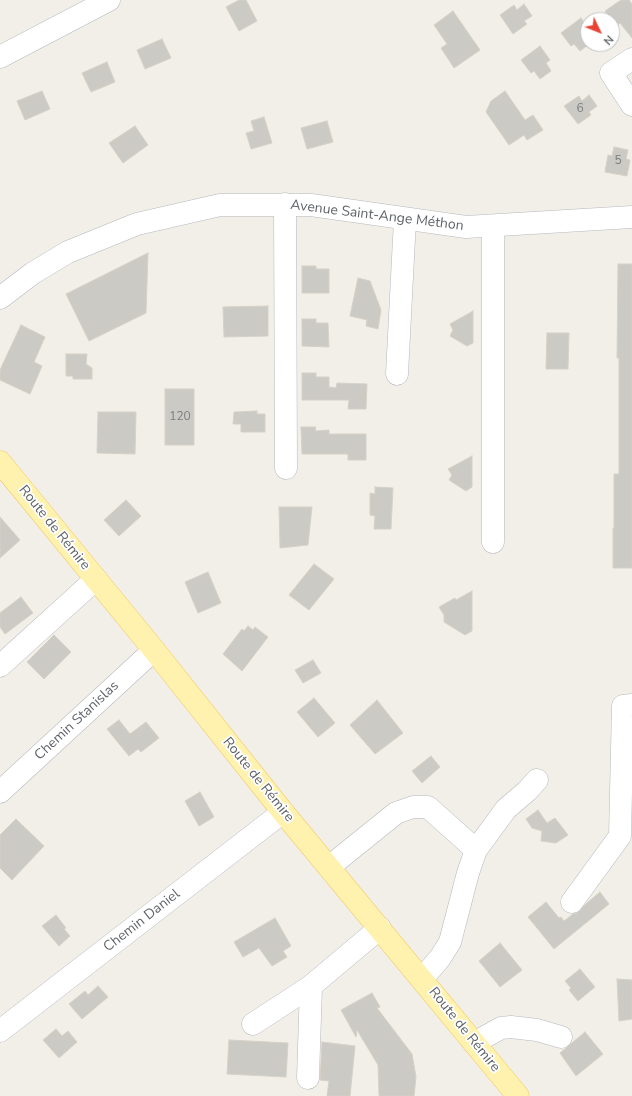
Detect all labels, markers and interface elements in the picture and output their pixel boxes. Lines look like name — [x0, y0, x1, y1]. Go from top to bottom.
north arrow — [580, 12, 620, 52]
text: N — [600, 32, 617, 48]
house number: 6 — [576, 102, 584, 116]
house number: 5 — [614, 154, 622, 168]
street label: Avenue Saint-Ange Méthon — [289, 197, 465, 235]
house number: 120 — [169, 410, 191, 424]
street label: Route de Rémire — [15, 482, 93, 574]
street label: Chemin Stanislas — [32, 678, 122, 764]
street label: Route de Rémire — [219, 734, 297, 826]
street label: Chemin Daniel — [100, 886, 184, 956]
street label: Route de Rémire — [425, 984, 503, 1076]

